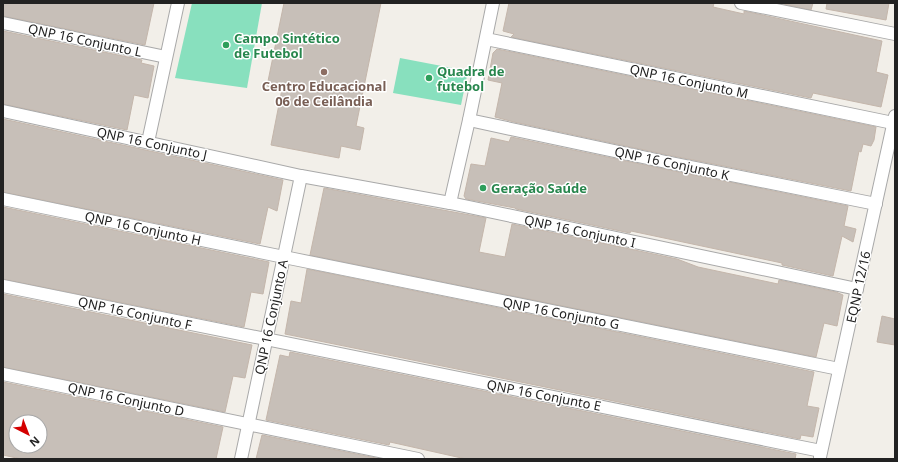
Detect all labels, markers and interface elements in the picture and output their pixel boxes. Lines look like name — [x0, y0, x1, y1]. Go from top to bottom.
street label: QNP 16 Conjunto L — [26, 19, 144, 61]
place label: Campo Sintético de Futebol — [234, 29, 340, 62]
marker: Campo Sintético de Futebol — [221, 40, 231, 50]
street label: QNP 16 Conjunto M — [628, 60, 750, 102]
place label: Quadra de futebol — [437, 62, 505, 95]
marker: Centro Educacional 06 de Ceilândia — [319, 67, 329, 77]
marker: Quadra de futebol — [424, 73, 434, 83]
place label: Centro Educacional 06 de Ceilândia — [262, 77, 386, 110]
street label: QNP 16 Conjunto J — [95, 122, 209, 164]
street label: QNP 16 Conjunto K — [613, 142, 732, 184]
place label: Geração Saúde — [491, 179, 587, 197]
marker: Geração Saúde — [478, 183, 488, 193]
street label: QNP 16 Conjunto H — [83, 207, 203, 249]
street label: QNP 16 Conjunto I — [523, 210, 637, 252]
street label: EQNP 12/16 — [842, 249, 874, 325]
street label: QNP 16 Conjunto A — [250, 257, 292, 376]
street label: QNP 16 Conjunto F — [77, 292, 194, 334]
street label: QNP 16 Conjunto G — [501, 293, 621, 333]
street label: QNP 16 Conjunto E — [485, 375, 603, 415]
street label: QNP 16 Conjunto D — [66, 378, 186, 420]
north arrow — [8, 414, 48, 454]
text: N — [27, 433, 43, 450]

